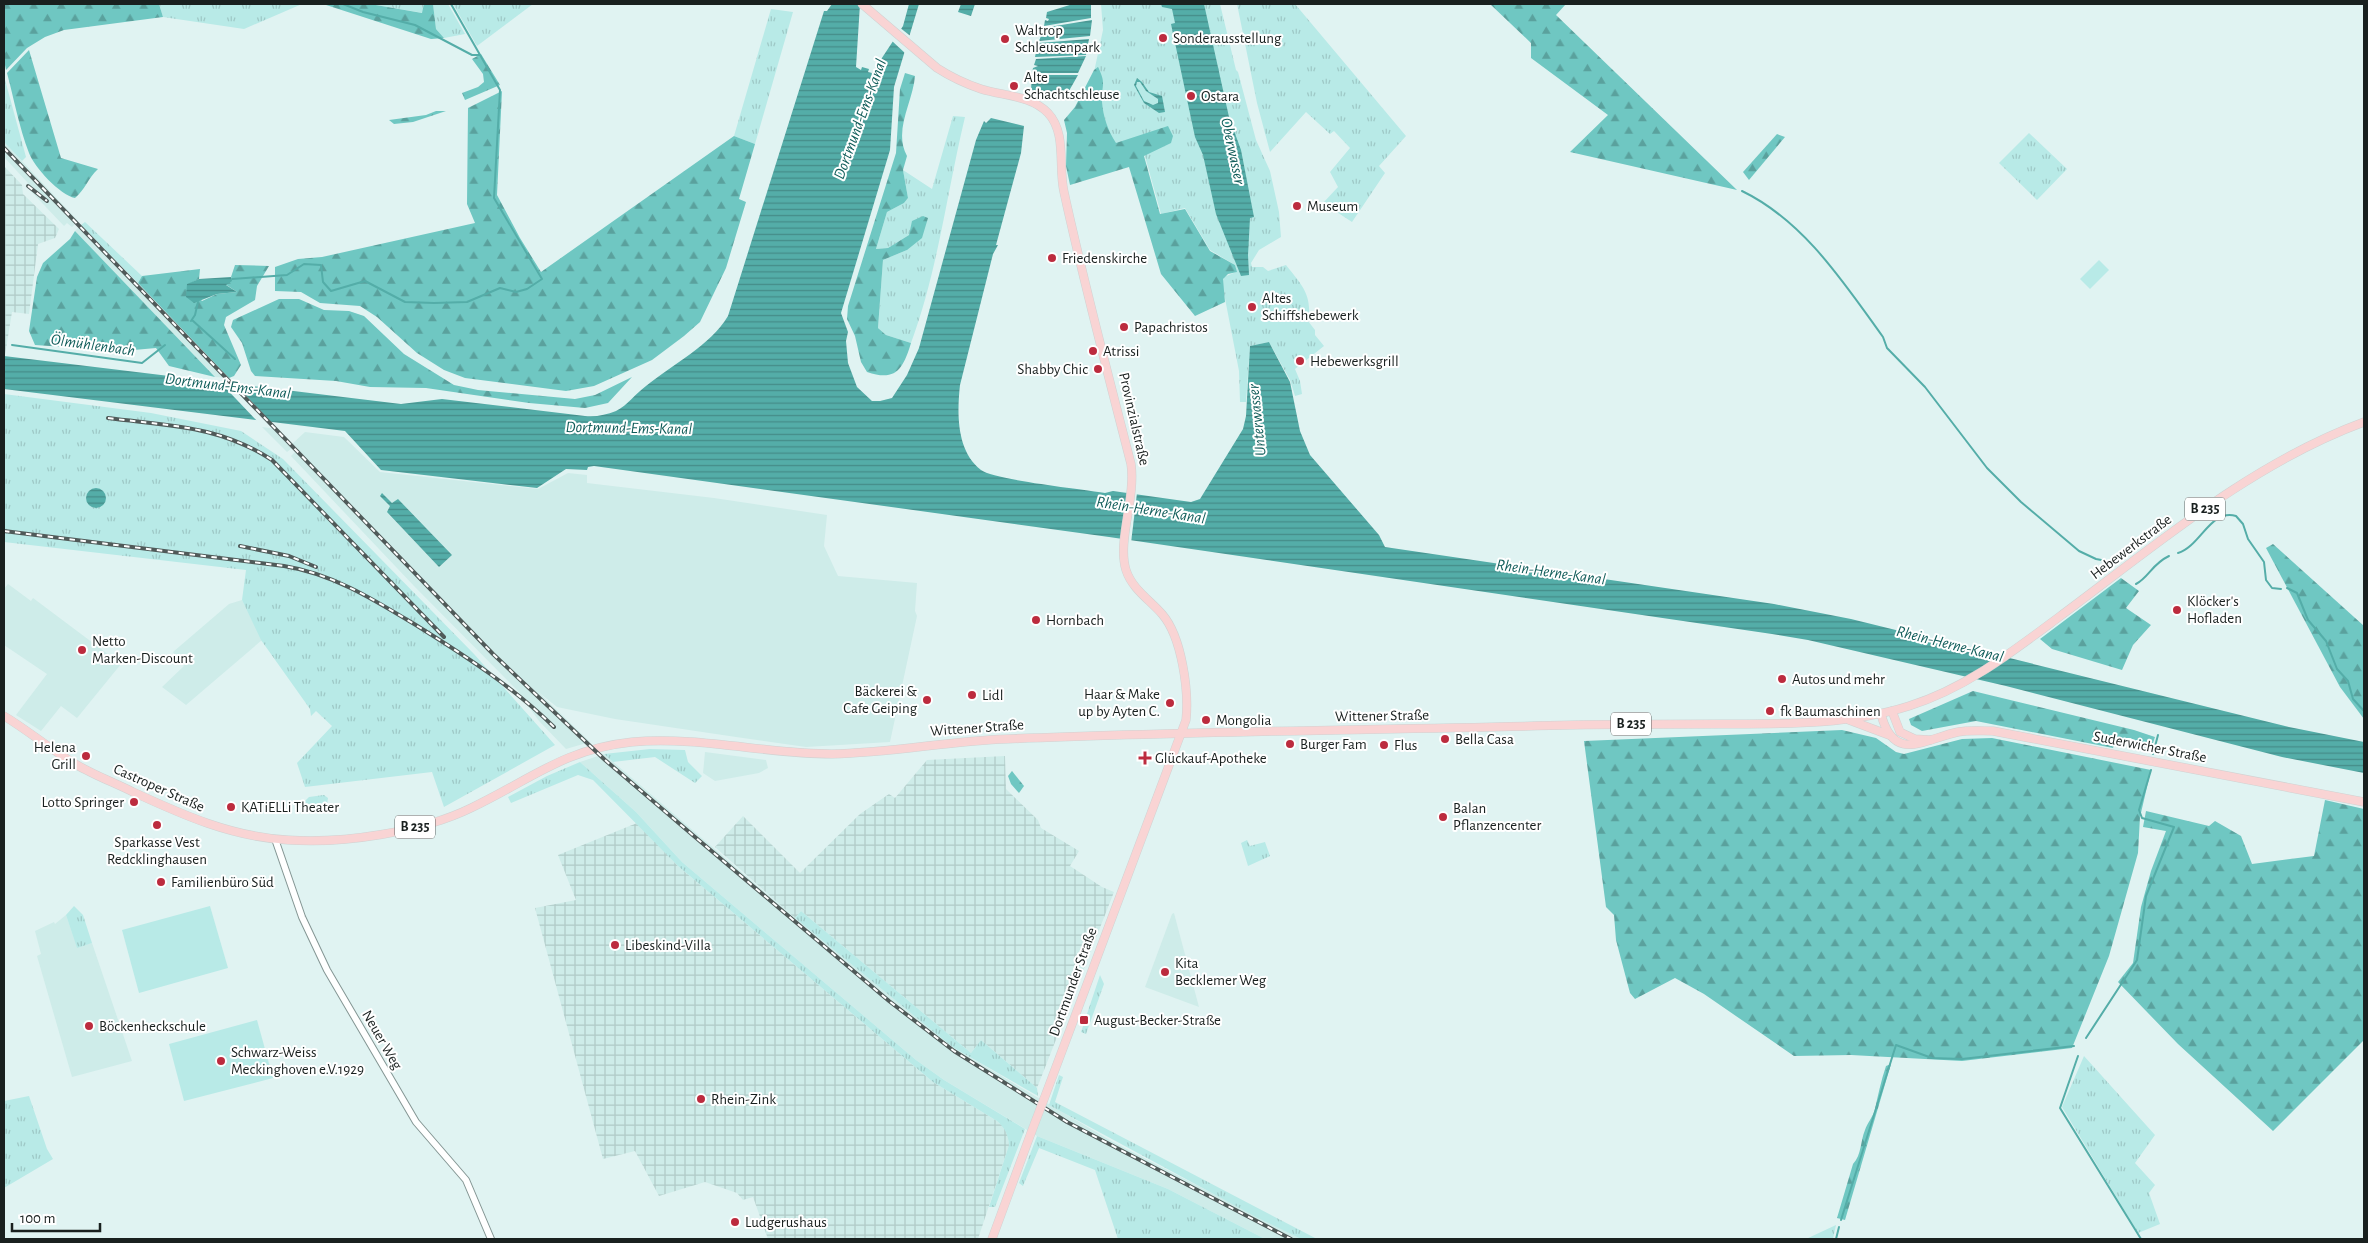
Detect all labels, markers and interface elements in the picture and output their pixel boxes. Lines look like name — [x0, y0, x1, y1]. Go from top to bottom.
place label: Waltrop Schleusenpark — [1015, 23, 1100, 55]
place label: Sonderausstellung — [1173, 31, 1282, 46]
marker: Sonderausstellung — [1157, 32, 1169, 44]
marker: Waltrop Schleusenpark — [999, 33, 1011, 45]
water label: Dortmund-Ems-Kanal — [831, 57, 889, 181]
place label: Alte Schachtschleuse — [1024, 70, 1120, 102]
marker: Alte Schachtschleuse — [1008, 80, 1020, 92]
place label: Ostara — [1201, 89, 1239, 104]
marker: Ostara — [1185, 90, 1197, 102]
water label: Oberwasser — [1218, 116, 1248, 186]
place label: Museum — [1307, 199, 1358, 214]
marker: Museum — [1291, 200, 1303, 212]
place label: Friedenskirche — [1062, 251, 1147, 266]
marker: Friedenskirche — [1046, 252, 1058, 264]
place label: Altes Schiffshebewerk — [1262, 291, 1359, 323]
marker: Altes Schiffshebewerk — [1246, 301, 1258, 313]
place label: Papachristos — [1134, 320, 1208, 335]
marker: Papachristos — [1118, 321, 1130, 333]
water label: Ölmühlenbach — [50, 329, 136, 359]
place label: Atrissi — [1103, 344, 1139, 359]
marker: Atrissi — [1087, 345, 1099, 357]
place label: Hebewerksgrill — [1310, 354, 1399, 369]
marker: Hebewerksgrill — [1294, 355, 1306, 367]
place label: Shabby Chic — [1017, 362, 1088, 377]
marker: Shabby Chic — [1092, 363, 1104, 375]
water label: Dortmund-Ems-Kanal — [164, 370, 292, 402]
street label: Provinzialstraße — [1116, 371, 1152, 467]
water label: Unterwasser — [1245, 382, 1269, 457]
water label: Dortmund-Ems-Kanal — [566, 419, 692, 437]
water label: Rhein-Herne-Kanal — [1095, 493, 1207, 527]
road number: B 235 — [2185, 498, 2225, 520]
street label: Hebewerkstraße — [2088, 512, 2174, 582]
water label: Rhein-Herne-Kanal — [1495, 556, 1607, 588]
place label: Klöcker's Hofladen — [2187, 594, 2242, 626]
marker: Klöcker's Hofladen — [2171, 604, 2183, 616]
place label: Hornbach — [1046, 613, 1104, 628]
marker: Hornbach — [1030, 614, 1042, 626]
water label: Rhein-Herne-Kanal — [1895, 623, 2005, 665]
place label: Netto Marken-Discount — [92, 634, 193, 666]
marker: Netto Marken-Discount — [76, 644, 88, 656]
place label: Autos und mehr — [1792, 672, 1885, 687]
marker: Autos und mehr — [1776, 673, 1788, 685]
place label: Bäckerei & Cafe Geiping — [843, 684, 918, 716]
place label: Haar & Make up by Ayten C. — [1078, 687, 1160, 719]
place label: Lidl — [982, 688, 1003, 703]
marker: Lidl — [966, 689, 978, 701]
marker: Bäckerei & Cafe Geiping — [921, 694, 933, 706]
marker: Haar & Make up by Ayten C. — [1164, 697, 1176, 709]
place label: fk Baumaschinen — [1780, 704, 1881, 719]
marker: fk Baumaschinen — [1764, 705, 1776, 717]
street label: Wittener Straße — [1335, 708, 1429, 724]
road number: B 235 — [1611, 712, 1651, 736]
place label: Mongolia — [1216, 713, 1271, 728]
marker: Mongolia — [1200, 714, 1212, 726]
street label: Wittener Straße — [930, 717, 1024, 739]
street label: Suderwicher Straße — [2092, 729, 2208, 765]
place label: Bella Casa — [1455, 732, 1514, 747]
marker: Bella Casa — [1439, 733, 1451, 745]
place label: Burger Fam — [1300, 737, 1367, 752]
marker: Burger Fam — [1284, 738, 1296, 750]
place label: Flus — [1394, 738, 1417, 753]
marker: Flus — [1378, 739, 1390, 751]
place label: Helena Grill — [34, 740, 76, 772]
marker: Helena Grill — [80, 750, 92, 762]
place label: Glückauf-Apotheke — [1155, 751, 1267, 766]
marker: Glückauf-Apotheke — [1139, 752, 1151, 764]
street label: Castroper Straße — [111, 761, 207, 815]
place label: Lotto Springer — [42, 795, 124, 810]
marker: Lotto Springer — [128, 796, 140, 808]
place label: KATiELLi Theater — [241, 800, 339, 815]
marker: KATiELLi Theater — [225, 801, 237, 813]
place label: Balan Pflanzencenter — [1453, 801, 1541, 833]
marker: Balan Pflanzencenter — [1437, 811, 1449, 823]
road number: B 235 — [395, 816, 435, 839]
marker: Sparkasse Vest Redcklinghausen — [151, 819, 163, 831]
place label: Sparkasse Vest Redcklinghausen — [107, 835, 207, 867]
place label: Familienbüro Süd — [171, 875, 274, 890]
marker: Familienbüro Süd — [155, 876, 167, 888]
street label: Dortmunder Straße — [1046, 926, 1100, 1038]
place label: Libeskind-Villa — [625, 938, 711, 953]
marker: Libeskind-Villa — [609, 939, 621, 951]
place label: Kita Becklemer Weg — [1175, 956, 1267, 988]
marker: Kita Becklemer Weg — [1159, 966, 1171, 978]
street label: Neuer Weg — [359, 1008, 405, 1073]
place label: August-Becker-Straße — [1094, 1013, 1221, 1028]
marker: August-Becker-Straße — [1078, 1014, 1090, 1026]
place label: Böckenheckschule — [99, 1019, 206, 1034]
marker: Böckenheckschule — [83, 1020, 95, 1032]
place label: Schwarz-Weiss Meckinghoven e.V.1929 — [231, 1045, 364, 1077]
marker: Schwarz-Weiss Meckinghoven e.V.1929 — [215, 1055, 227, 1067]
place label: Rhein-Zink — [711, 1092, 776, 1107]
marker: Rhein-Zink — [695, 1093, 707, 1105]
scale bar — [12, 1200, 100, 1232]
text: 100 m — [20, 1211, 55, 1226]
place label: Ludgerushaus — [745, 1215, 827, 1230]
marker: Ludgerushaus — [729, 1216, 741, 1228]

